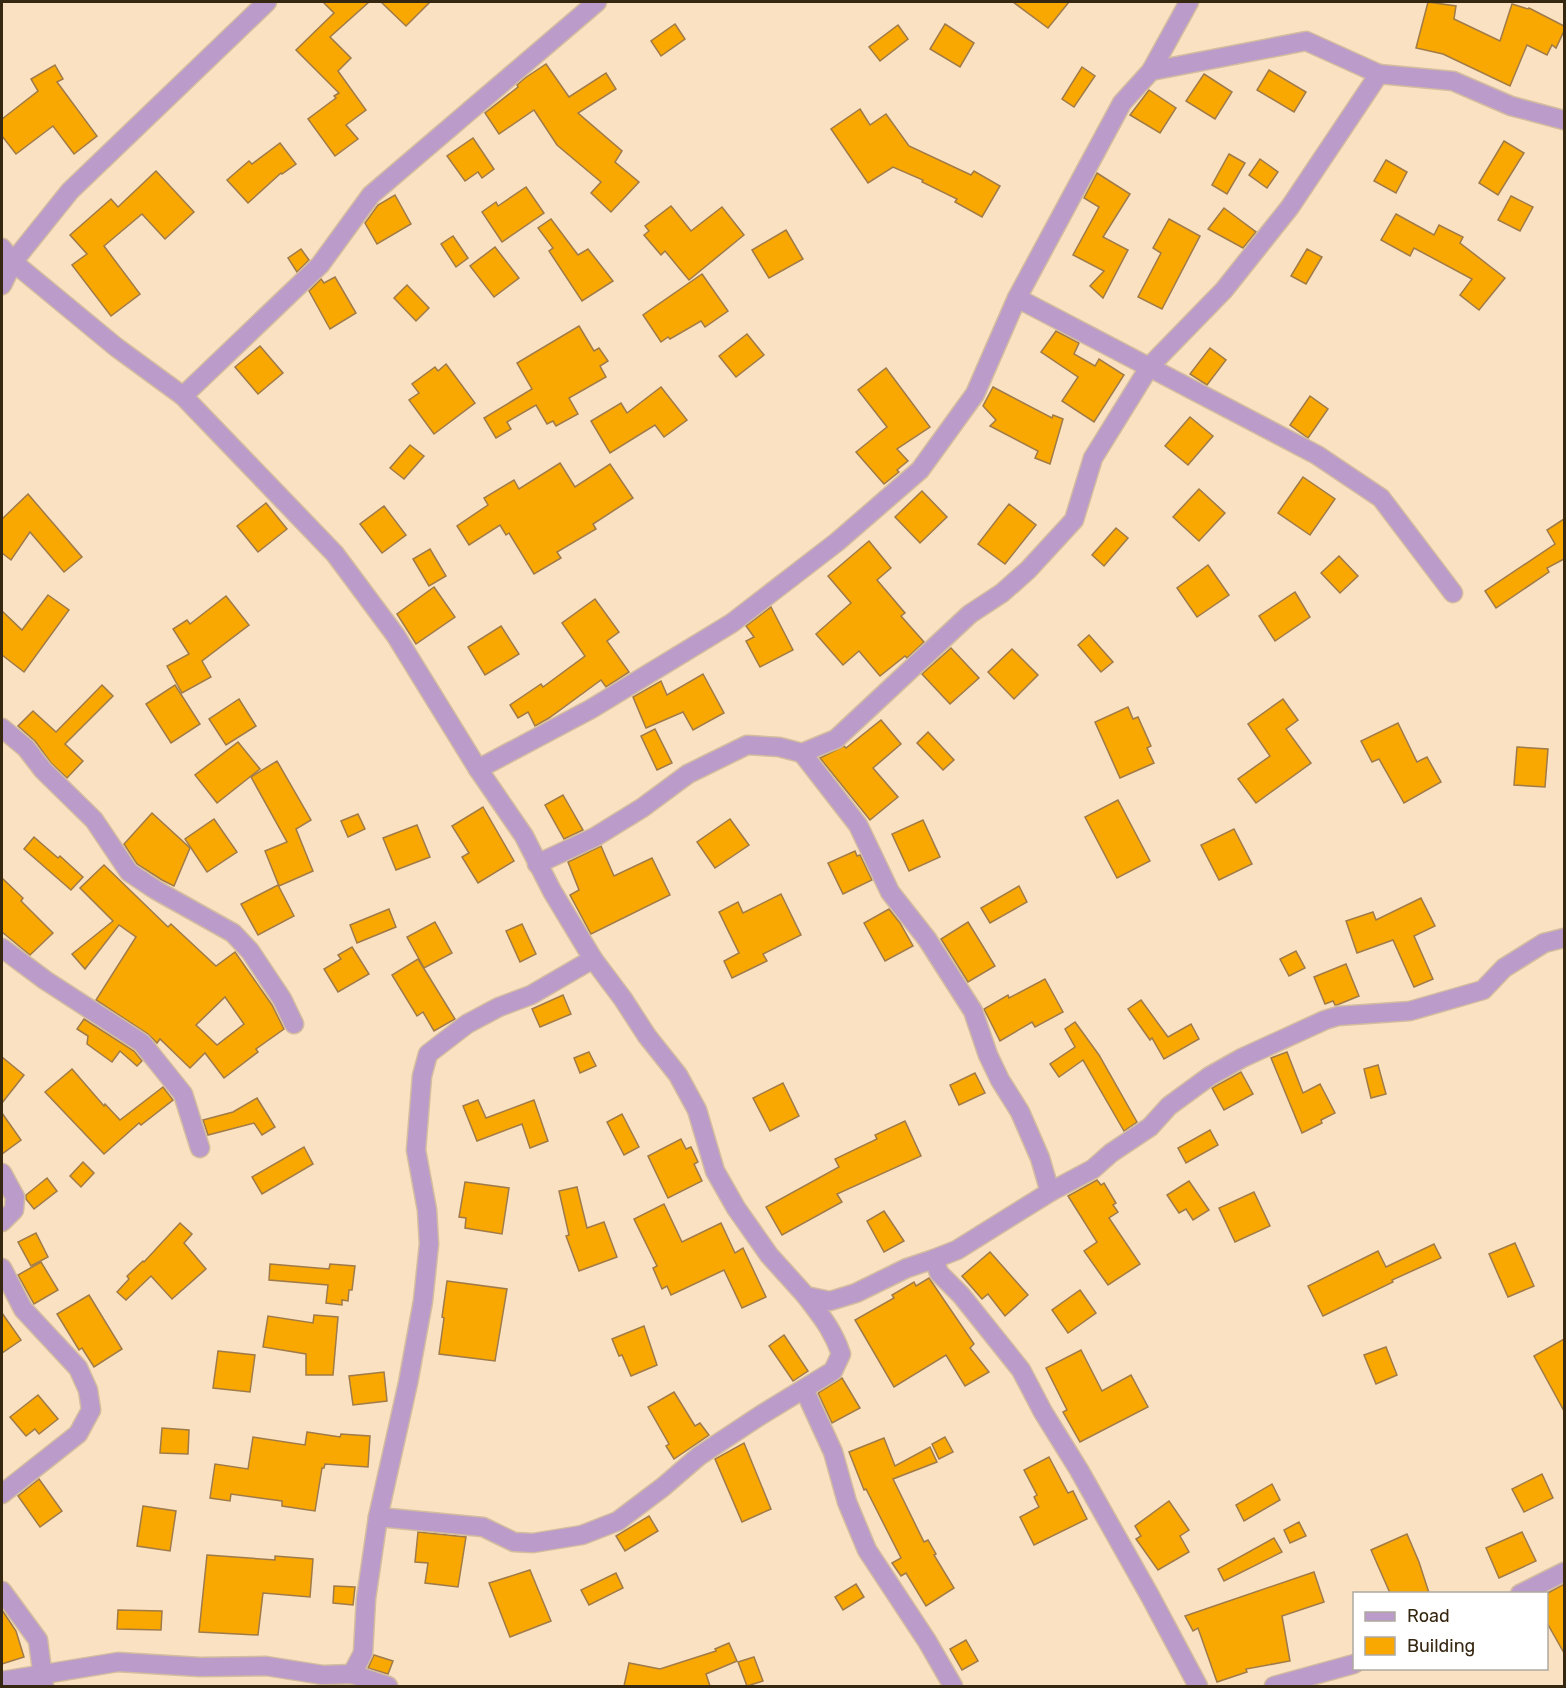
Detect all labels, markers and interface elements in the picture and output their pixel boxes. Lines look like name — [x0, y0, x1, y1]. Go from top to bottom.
legend — [1353, 1592, 1548, 1670]
text: Road — [1407, 1605, 1450, 1627]
text: Building — [1407, 1635, 1475, 1657]

